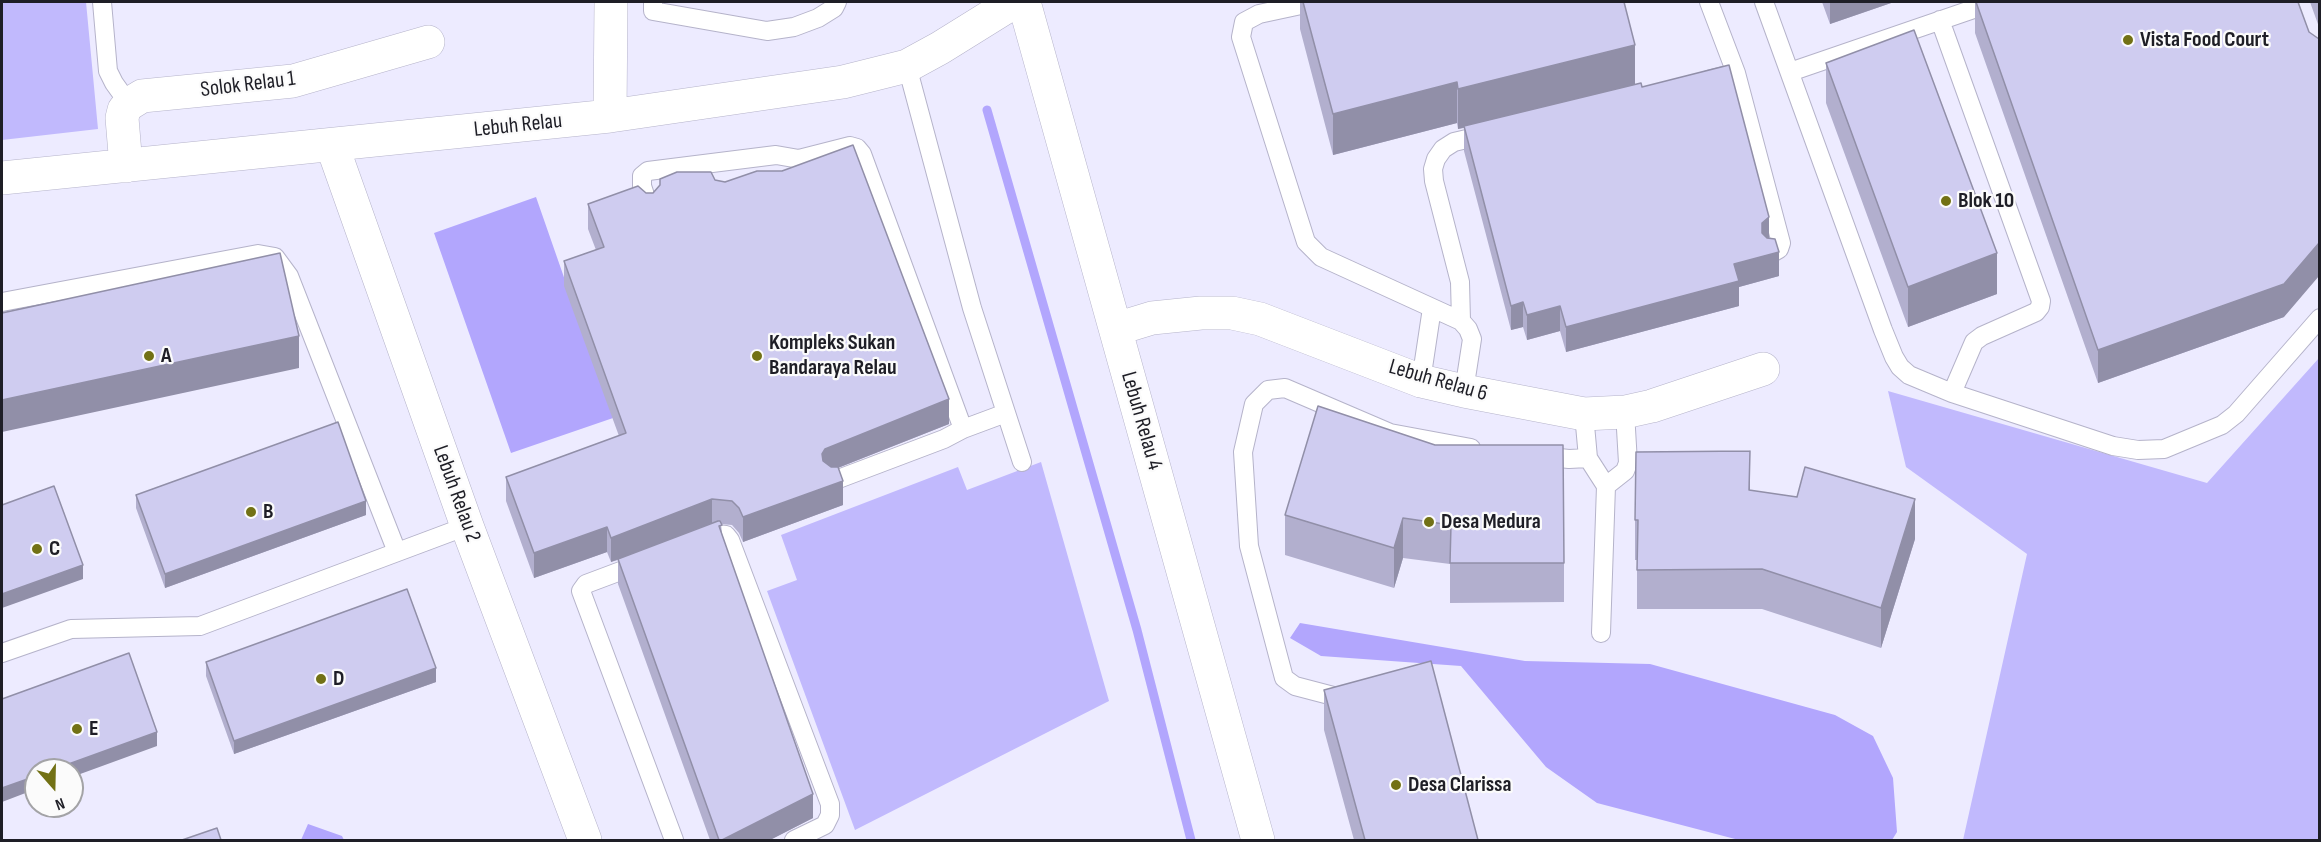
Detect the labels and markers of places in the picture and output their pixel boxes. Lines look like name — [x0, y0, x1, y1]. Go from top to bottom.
place label: Vista Food Court — [2140, 27, 2269, 53]
marker: Vista Food Court — [2121, 33, 2135, 47]
place label: Blok 10 — [1958, 188, 2014, 214]
marker: Blok 10 — [1939, 194, 1953, 208]
place label: Kompleks Sukan Bandaraya Relau — [769, 330, 897, 382]
place label: A — [161, 343, 171, 369]
marker: A — [142, 349, 156, 363]
marker: Kompleks Sukan Bandaraya Relau — [750, 349, 764, 363]
place label: B — [263, 499, 273, 525]
marker: B — [244, 505, 258, 519]
place label: Desa Medura — [1441, 509, 1541, 535]
marker: Desa Medura — [1422, 515, 1436, 529]
place label: C — [49, 536, 60, 562]
marker: C — [30, 542, 44, 556]
place label: D — [333, 666, 344, 692]
marker: D — [314, 672, 328, 686]
place label: E — [89, 716, 99, 742]
marker: E — [70, 722, 84, 736]
place label: Desa Clarissa — [1408, 772, 1511, 798]
marker: Desa Clarissa — [1389, 778, 1403, 792]

